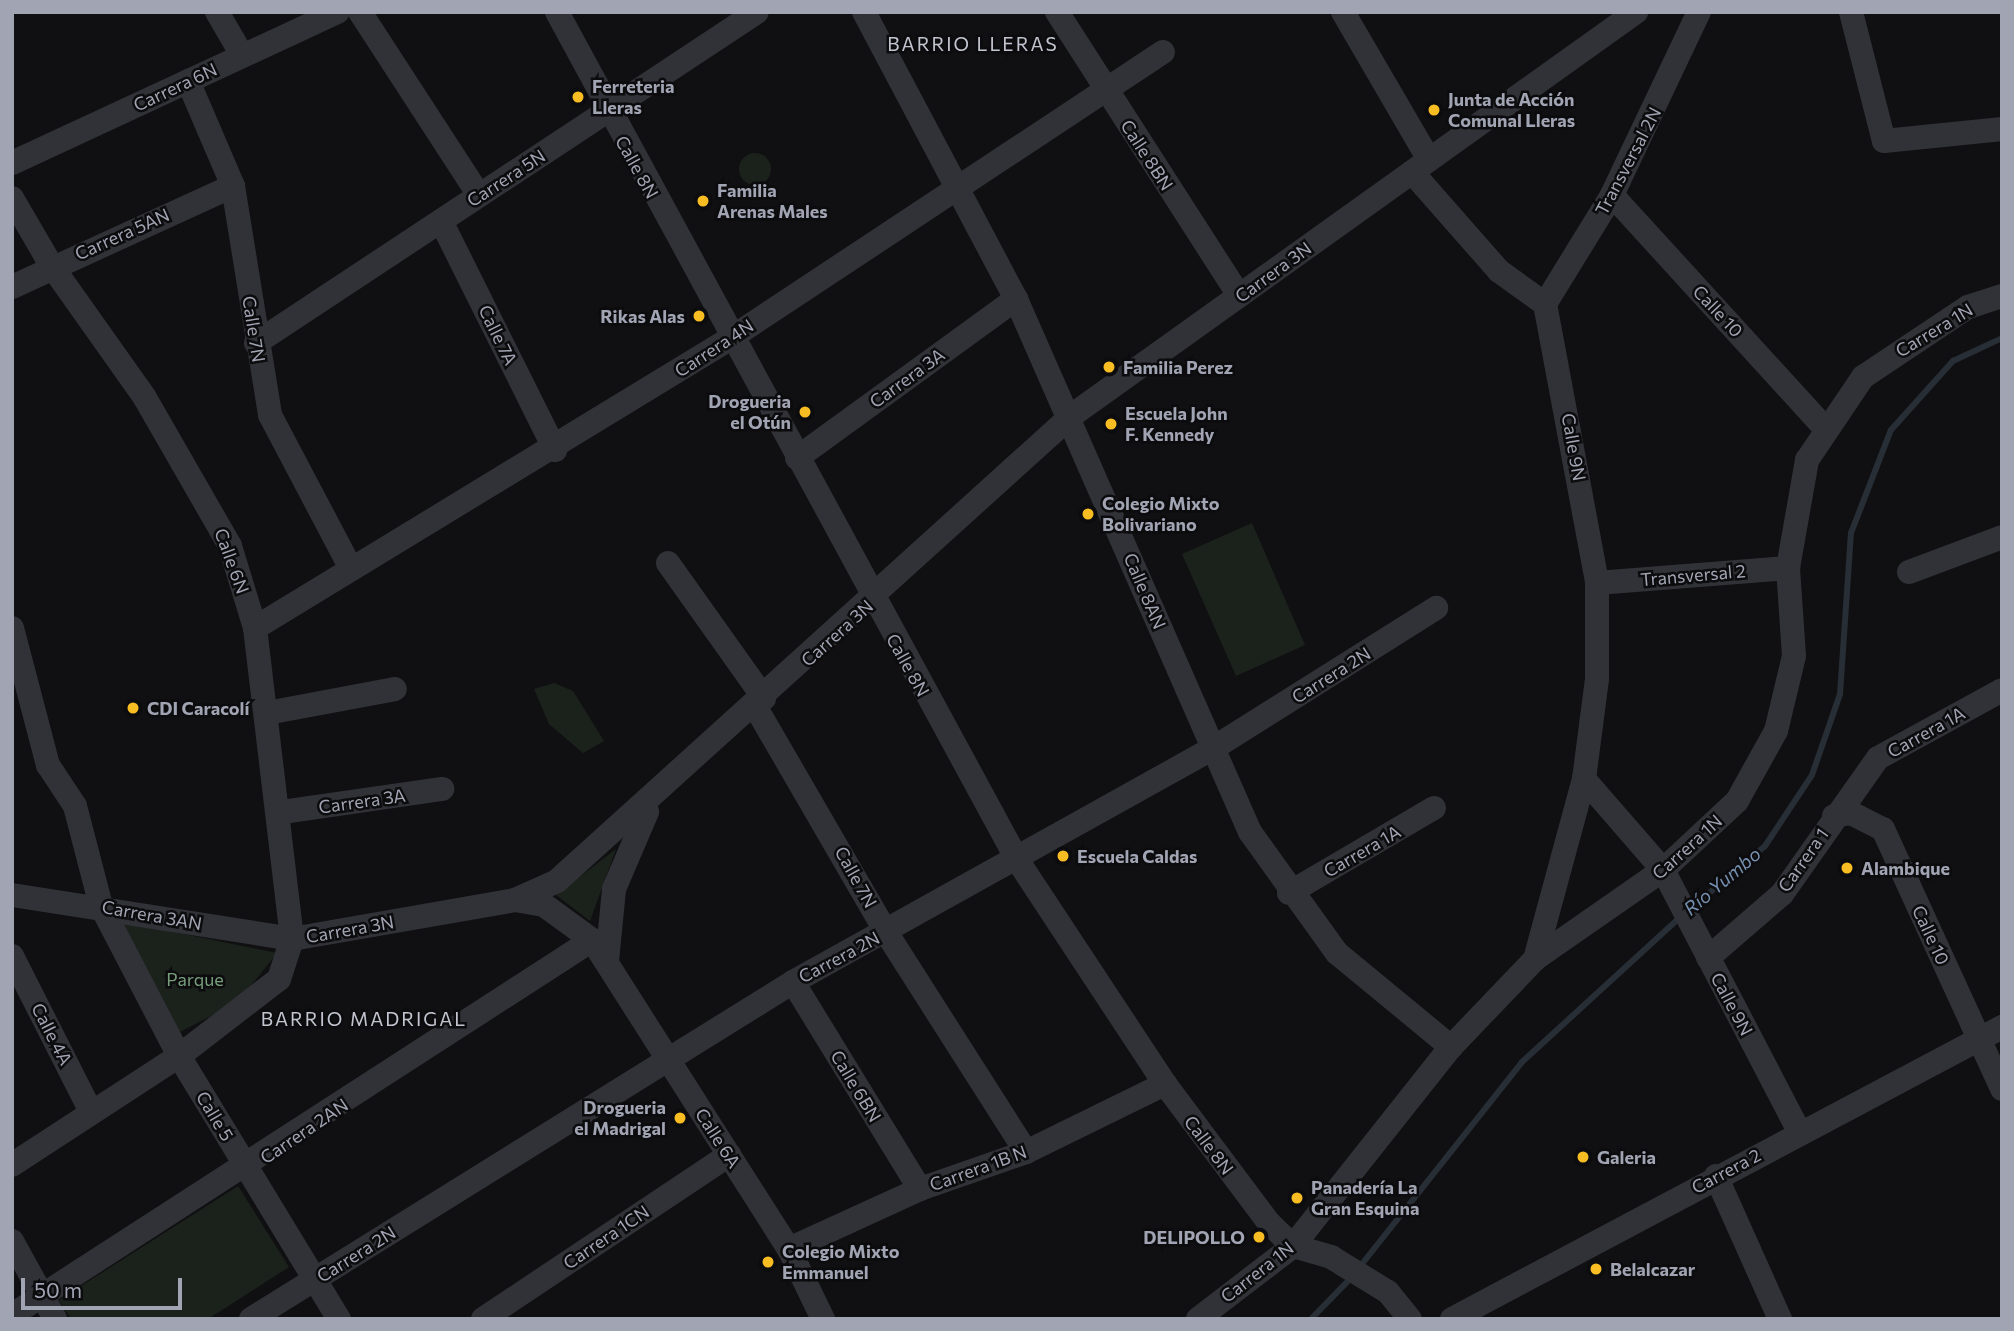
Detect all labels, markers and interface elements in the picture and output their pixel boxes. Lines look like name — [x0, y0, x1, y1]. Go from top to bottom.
district label: BARRIO LLERAS — [889, 33, 1057, 55]
street label: Carrera 6N — [130, 58, 220, 116]
place label: Ferreteria Lleras — [592, 76, 675, 119]
marker: Ferreteria Lleras — [570, 89, 586, 105]
place label: Junta de Acción Comunal Lleras — [1448, 89, 1575, 132]
marker: Junta de Acción Comunal Lleras — [1426, 102, 1442, 118]
street label: Transversal 2N — [1590, 103, 1666, 219]
street label: Calle 8BN — [1116, 116, 1178, 194]
street label: Calle 8N — [611, 132, 663, 202]
street label: Carrera 5N — [463, 145, 549, 211]
place label: Familia Arenas Males — [717, 180, 828, 222]
marker: Familia Arenas Males — [695, 193, 711, 209]
street label: Carrera 5AN — [71, 204, 173, 264]
street label: Carrera 3N — [1231, 237, 1315, 307]
street label: Calle 10 — [1689, 280, 1747, 342]
street label: Calle 7N — [238, 294, 270, 364]
street label: Carrera 1N — [1891, 298, 1977, 362]
street label: Calle 7A — [474, 301, 522, 369]
place label: Rikas Alas — [600, 305, 685, 327]
marker: Rikas Alas — [691, 308, 707, 324]
street label: Carrera 4N — [671, 315, 757, 381]
street label: Carrera 3A — [865, 344, 949, 412]
place label: Familia Perez — [1123, 356, 1233, 378]
marker: Familia Perez — [1101, 359, 1117, 375]
place label: Drogueria el Otún — [708, 391, 791, 434]
place label: Escuela John F. Kennedy — [1125, 403, 1228, 446]
marker: Drogueria el Otún — [797, 404, 813, 420]
street label: Calle 9N — [1557, 411, 1591, 483]
marker: Escuela John F. Kennedy — [1103, 416, 1119, 432]
place label: Colegio Mixto Bolivariano — [1102, 493, 1219, 536]
marker: Colegio Mixto Bolivariano — [1080, 506, 1096, 522]
street label: Calle 6N — [210, 525, 254, 597]
street label: Calle 8AN — [1119, 550, 1171, 632]
street label: Transversal 2 — [1639, 560, 1747, 590]
street label: Carrera 3N — [797, 595, 877, 671]
street label: Calle 8N — [882, 630, 934, 700]
street label: Carrera 2N — [1288, 642, 1374, 708]
place label: CDI Caracolí — [147, 697, 250, 719]
marker: CDI Caracolí — [125, 700, 141, 716]
street label: Carrera 1A — [1883, 702, 1969, 762]
street label: Carrera 3A — [317, 784, 407, 818]
street label: Carrera 1N — [1648, 810, 1726, 884]
street label: Carrera 1A — [1320, 820, 1404, 882]
street label: Carrera 1 — [1773, 824, 1833, 896]
water label: Río Yumbo — [1679, 842, 1765, 920]
street label: Calle 7N — [830, 843, 882, 911]
place label: Escuela Caldas — [1077, 845, 1197, 867]
marker: Escuela Caldas — [1055, 848, 1071, 864]
place label: Alambique — [1861, 857, 1950, 879]
marker: Alambique — [1839, 860, 1855, 876]
street label: Carrera 3AN — [100, 896, 204, 934]
street label: Calle 10 — [1908, 902, 1954, 968]
street label: Carrera 3N — [304, 911, 396, 947]
street label: Carrera 2N — [795, 927, 883, 987]
park label: Parque — [166, 968, 224, 990]
street label: Calle 9N — [1706, 969, 1758, 1039]
street label: Calle 4A — [27, 999, 77, 1069]
district label: BARRIO MADRIGAL — [263, 1008, 465, 1030]
street label: Calle 6BN — [826, 1046, 886, 1126]
street label: Calle 5 — [192, 1087, 238, 1145]
street label: Carrera 2AN — [256, 1094, 352, 1168]
place label: Drogueria el Madrigal — [574, 1097, 666, 1140]
street label: Calle 6A — [691, 1104, 745, 1172]
marker: Drogueria el Madrigal — [672, 1110, 688, 1126]
street label: Calle 8N — [1180, 1111, 1238, 1179]
street label: Carrera 1B N — [927, 1140, 1029, 1196]
street label: Carrera 2 — [1688, 1144, 1764, 1198]
place label: Galeria — [1597, 1146, 1656, 1168]
marker: Galeria — [1575, 1149, 1591, 1165]
place label: Panadería La Gran Esquina — [1311, 1177, 1419, 1220]
marker: Panadería La Gran Esquina — [1289, 1190, 1305, 1206]
street label: Carrera 1CN — [559, 1200, 653, 1274]
street label: Carrera 2N — [313, 1221, 399, 1287]
place label: DELIPOLLO — [1143, 1226, 1245, 1248]
marker: DELIPOLLO — [1251, 1229, 1267, 1245]
street label: Carrera 1N — [1216, 1237, 1298, 1307]
place label: Colegio Mixto Emmanuel — [782, 1241, 899, 1284]
marker: Colegio Mixto Emmanuel — [760, 1254, 776, 1270]
place label: Belalcazar — [1610, 1258, 1695, 1280]
marker: Belalcazar — [1588, 1261, 1604, 1277]
scale bar — [24, 1264, 186, 1308]
text: 50 m — [34, 1277, 82, 1302]

